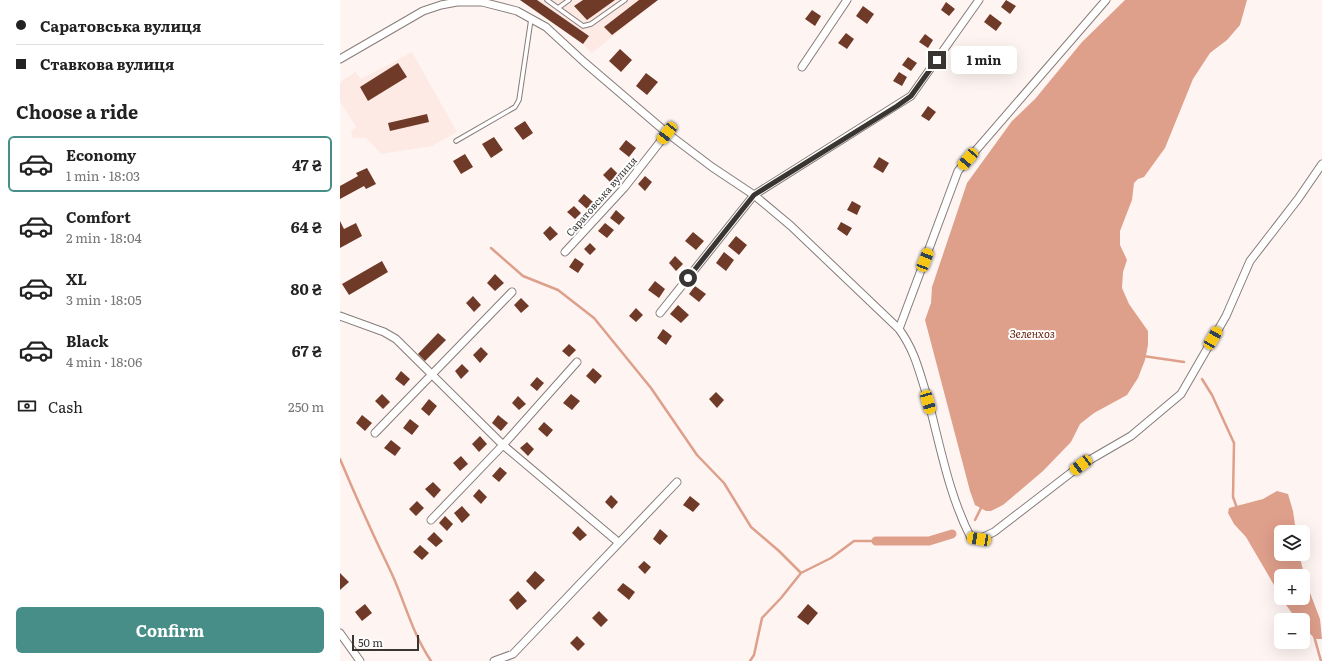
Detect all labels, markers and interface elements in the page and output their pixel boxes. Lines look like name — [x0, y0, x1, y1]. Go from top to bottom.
text: Саратовська вулиця — [40, 14, 201, 37]
callout: 1 min — [951, 46, 1017, 74]
text: 1 min — [967, 50, 1001, 69]
route end — [928, 51, 946, 69]
text: Ставкова вулиця — [40, 52, 174, 75]
text: Choose a ride — [16, 98, 138, 125]
car — [655, 120, 679, 146]
text: Economy — [66, 143, 136, 166]
icon: car — [18, 146, 54, 182]
car — [956, 146, 980, 172]
text: 47 ₴ — [292, 153, 322, 176]
street label: Саратовська вулиця — [562, 153, 640, 239]
text: 1 min · 18:03 — [66, 166, 140, 185]
text: Comfort — [66, 205, 131, 228]
icon: car — [18, 208, 54, 244]
text: 64 ₴ — [291, 215, 322, 238]
text: 2 min · 18:04 — [66, 228, 142, 247]
car — [915, 247, 935, 273]
text: XL — [66, 267, 87, 290]
route start — [679, 269, 697, 287]
icon: car — [18, 270, 54, 306]
text: 80 ₴ — [291, 277, 322, 300]
text: 3 min · 18:05 — [66, 290, 142, 309]
water label: Зеленхоз — [1009, 325, 1055, 341]
car — [1202, 325, 1224, 351]
text: Black — [66, 329, 109, 352]
icon: car — [18, 332, 54, 368]
text: 67 ₴ — [292, 339, 322, 362]
text: 4 min · 18:06 — [66, 352, 142, 371]
car — [919, 389, 937, 415]
icon: cash — [16, 395, 38, 417]
text: Cash — [48, 395, 83, 418]
text: 250 m — [288, 397, 324, 416]
car — [1068, 453, 1094, 477]
map controls — [1274, 525, 1310, 649]
button: layers — [1274, 525, 1310, 561]
car — [966, 531, 992, 547]
button: + — [1274, 569, 1310, 605]
button: Confirm — [16, 607, 324, 653]
button: − — [1274, 613, 1310, 649]
scale bar — [352, 633, 419, 652]
text: 50 m — [358, 634, 383, 650]

